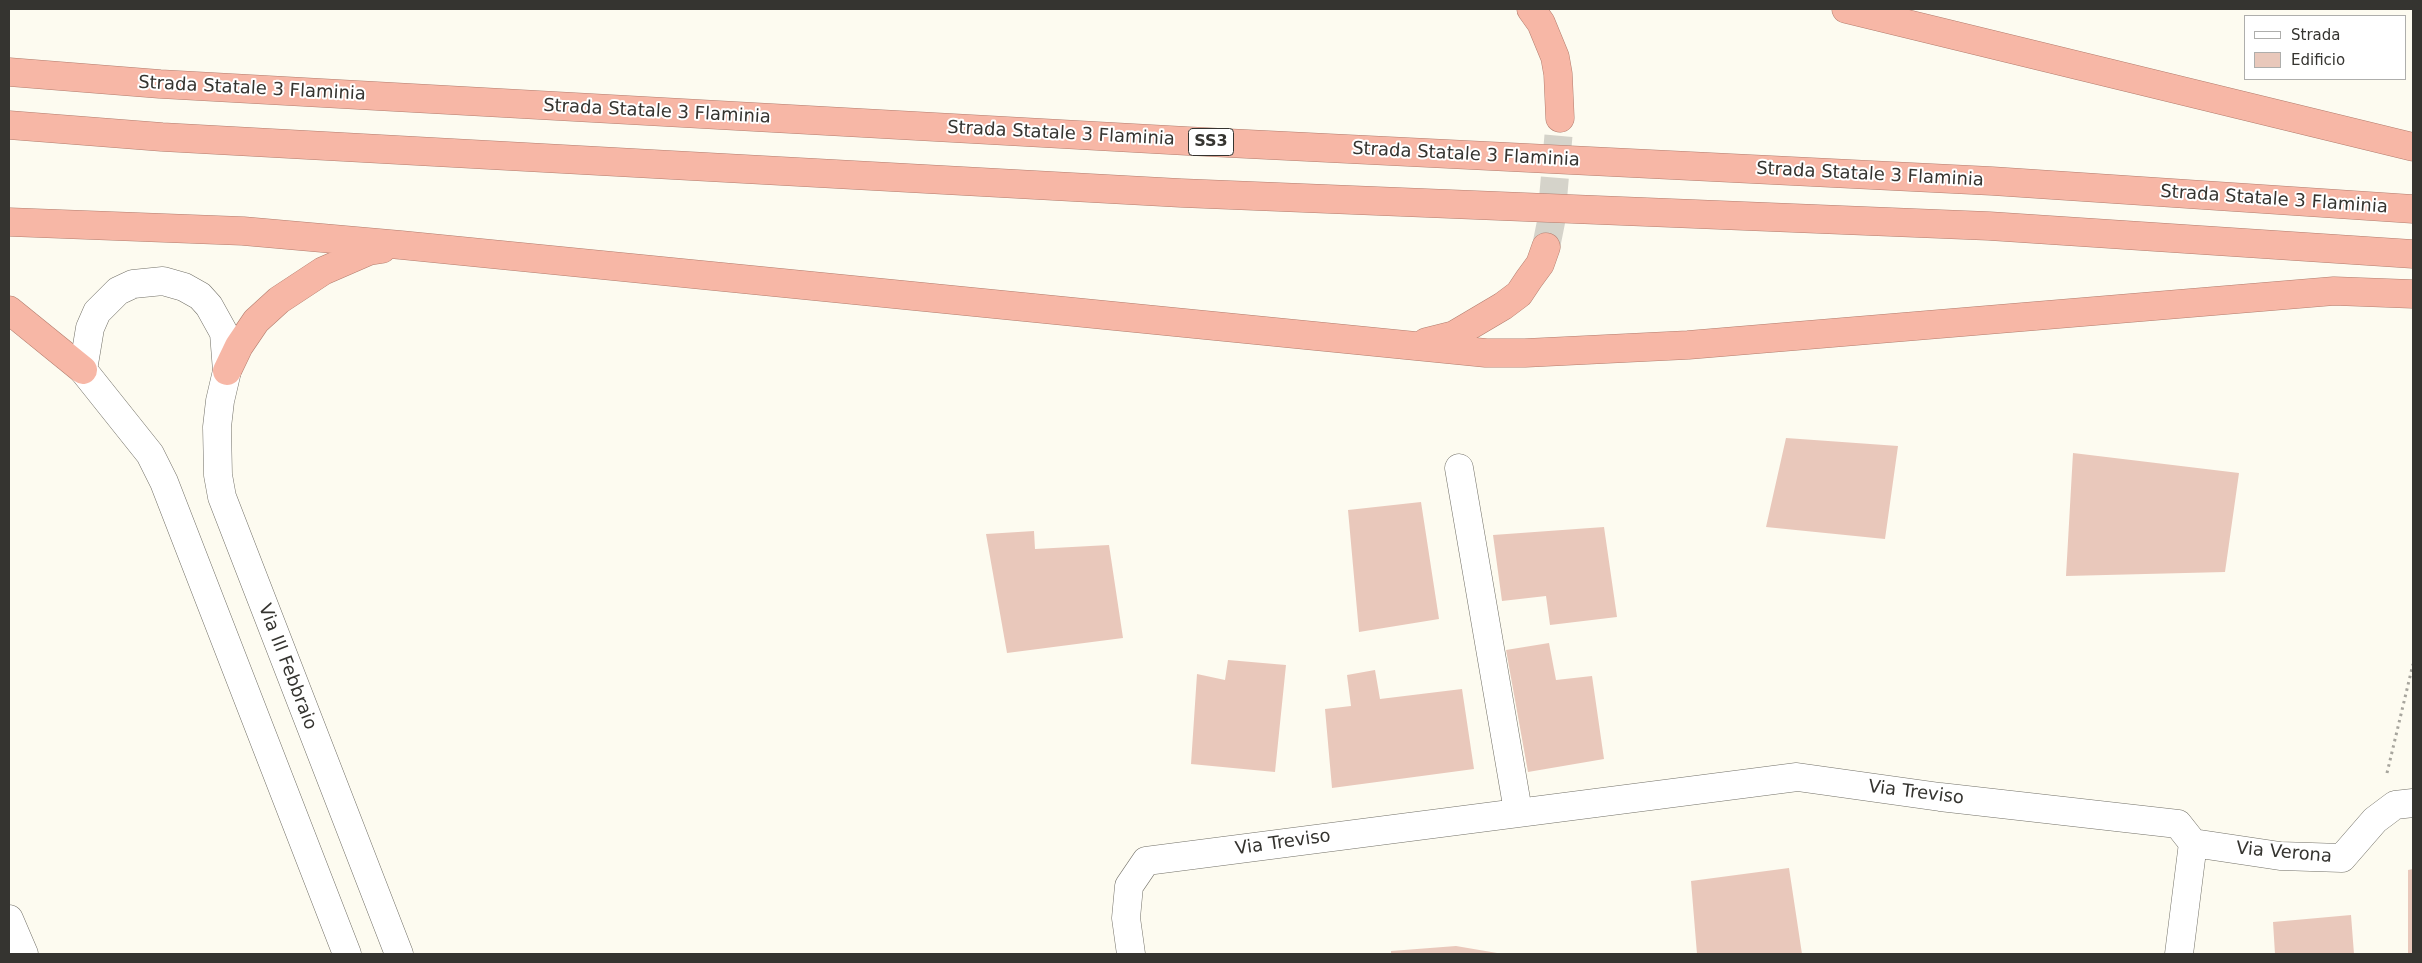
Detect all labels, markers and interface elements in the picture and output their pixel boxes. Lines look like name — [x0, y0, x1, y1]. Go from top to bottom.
legend — [2244, 15, 2407, 80]
text: Strada — [2291, 26, 2340, 44]
text: Edificio — [2291, 51, 2345, 69]
street label: Strada Statale 3 Flaminia — [138, 72, 366, 106]
street label: Strada Statale 3 Flaminia — [543, 95, 771, 129]
street label: Strada Statale 3 Flaminia — [947, 117, 1175, 151]
road number: SS3 — [1188, 128, 1234, 156]
street label: Strada Statale 3 Flaminia — [1352, 138, 1580, 172]
street label: Strada Statale 3 Flaminia — [1756, 158, 1984, 192]
street label: Strada Statale 3 Flaminia — [2160, 181, 2388, 219]
street label: Via III Febbraio — [253, 601, 321, 733]
street label: Via Treviso — [1867, 776, 1965, 810]
street label: Via Treviso — [1234, 826, 1332, 860]
street label: Via Verona — [2235, 838, 2333, 868]

